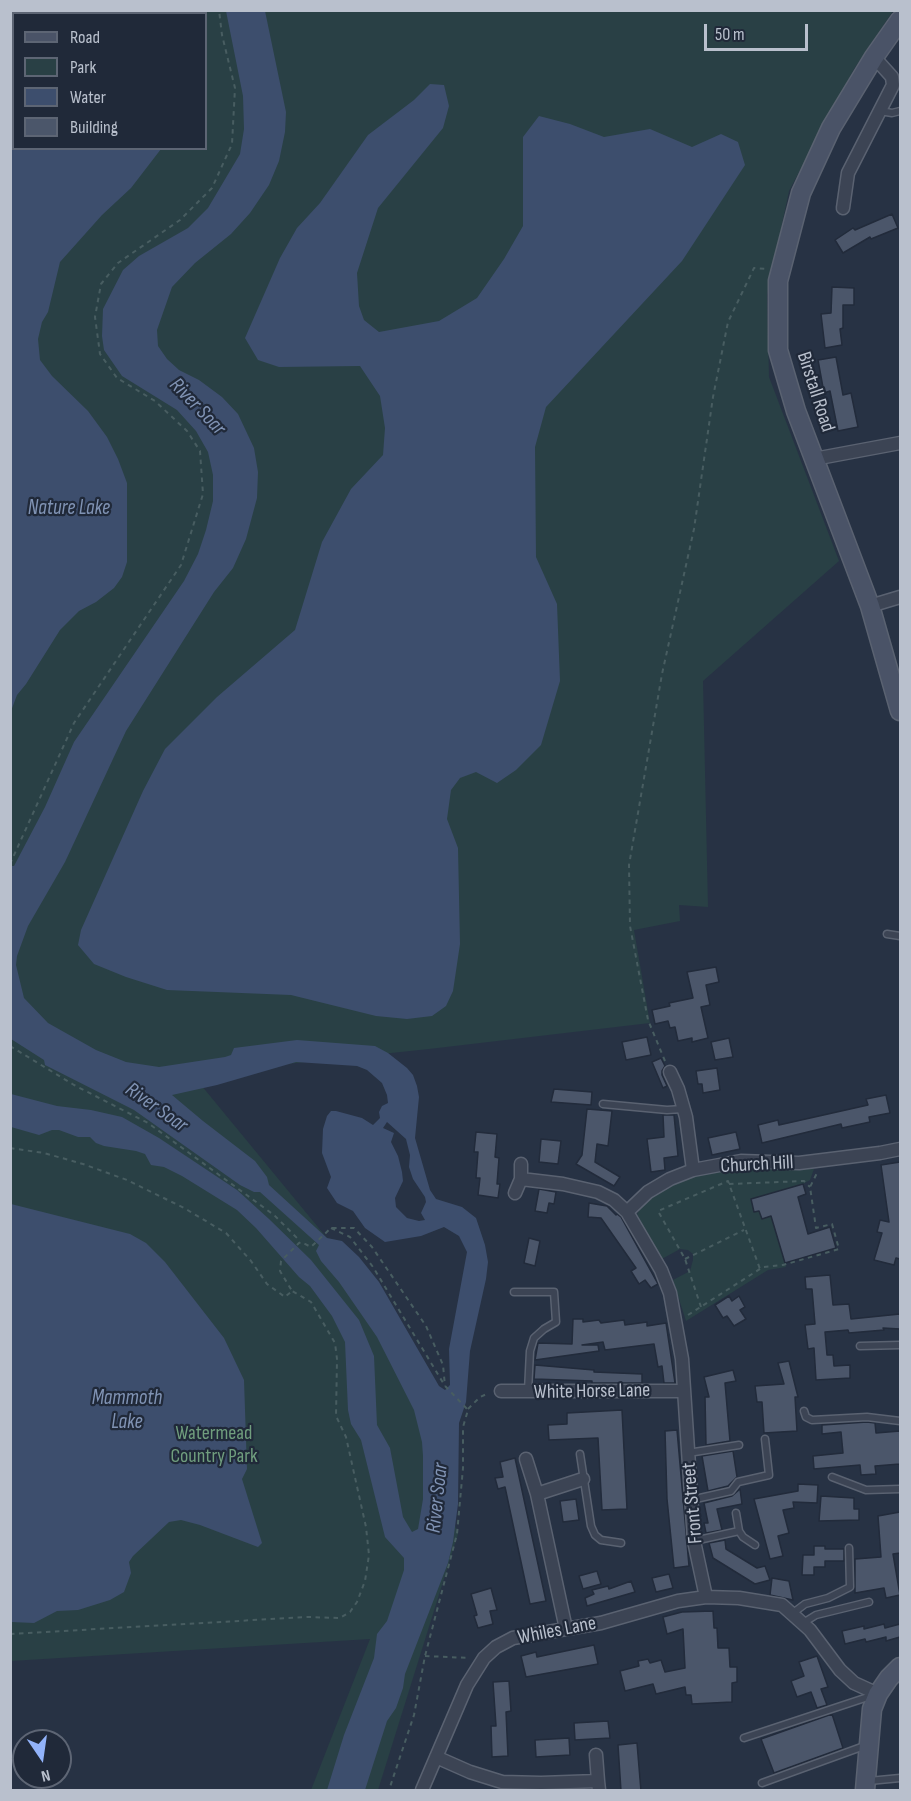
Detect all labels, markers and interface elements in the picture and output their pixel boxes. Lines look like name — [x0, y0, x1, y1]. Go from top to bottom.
legend — [12, 12, 207, 150]
scale bar — [707, 12, 810, 50]
text: 50 m — [715, 24, 745, 45]
text: Road — [70, 27, 100, 48]
text: Park — [70, 57, 96, 78]
text: Water — [70, 87, 106, 108]
text: Building — [70, 117, 118, 138]
street label: Birstall Road — [791, 349, 839, 435]
water label: River Soar — [164, 373, 230, 441]
water label: Nature Lake — [28, 496, 110, 522]
water label: River Soar — [120, 1078, 192, 1138]
street label: Church Hill — [720, 1151, 794, 1179]
street label: White Horse Lane — [534, 1379, 650, 1405]
water label: Mammoth Lake — [92, 1386, 162, 1436]
park label: Watermead Country Park — [170, 1422, 258, 1469]
street label: Front Street — [677, 1461, 709, 1545]
water label: River Soar — [422, 1462, 454, 1534]
street label: Whiles Lane — [516, 1612, 598, 1650]
north arrow — [12, 1729, 72, 1789]
text: N — [39, 1765, 52, 1785]

